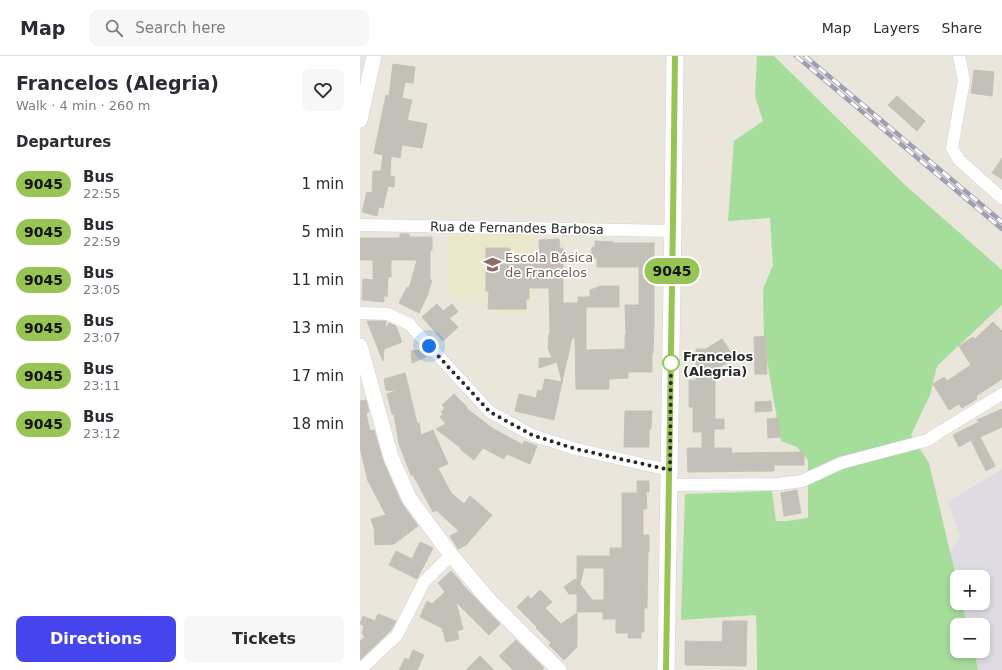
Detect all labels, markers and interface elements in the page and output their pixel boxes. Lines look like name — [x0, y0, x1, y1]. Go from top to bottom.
search box — [89, 10, 369, 46]
text: Map — [20, 17, 65, 39]
icon: search — [103, 17, 125, 39]
text: Search here — [135, 19, 225, 37]
text: Map — [822, 20, 851, 36]
text: Layers — [873, 20, 920, 36]
text: Share — [942, 20, 982, 36]
button: heart — [302, 69, 344, 111]
text: Francelos (Alegria) — [16, 72, 219, 94]
text: Walk · 4 min · 260 m — [16, 98, 150, 113]
text: Departures — [16, 133, 111, 151]
text: Bus — [83, 168, 114, 186]
text: 1 min — [301, 175, 344, 193]
text: 9045 — [24, 176, 63, 192]
text: 22:55 — [83, 186, 120, 201]
text: Bus — [83, 216, 114, 234]
street label: Rua de Fernandes Barbosa — [430, 219, 604, 237]
text: 5 min — [301, 223, 344, 241]
text: 9045 — [24, 224, 63, 240]
text: 22:59 — [83, 234, 120, 249]
place label: Escola Básica de Francelos — [505, 250, 593, 280]
school or university icon: Escola Básica de Francelos — [482, 254, 502, 274]
line badge: 9045 — [644, 258, 700, 284]
text: 9045 — [653, 263, 691, 279]
text: Bus — [83, 264, 114, 282]
text: 11 min — [292, 271, 344, 289]
text: 9045 — [24, 272, 63, 288]
text: 23:05 — [83, 282, 120, 297]
text: Bus — [83, 312, 114, 330]
text: 13 min — [292, 319, 344, 337]
text: 9045 — [24, 320, 63, 336]
text: 23:07 — [83, 330, 120, 345]
your location — [419, 336, 439, 356]
place label: Francelos (Alegria) — [683, 349, 753, 379]
marker: Francelos (Alegria) — [662, 354, 680, 372]
text: Bus — [83, 360, 114, 378]
text: 17 min — [292, 367, 344, 385]
text: 9045 — [24, 368, 63, 384]
text: 23:11 — [83, 378, 120, 393]
text: Bus — [83, 408, 114, 426]
text: 18 min — [292, 415, 344, 433]
text: 9045 — [24, 416, 63, 432]
text: 23:12 — [83, 426, 120, 441]
map controls — [950, 570, 990, 658]
button: + — [950, 570, 990, 610]
button: Directions — [16, 616, 176, 662]
button: Tickets — [184, 616, 344, 662]
button: − — [950, 618, 990, 658]

